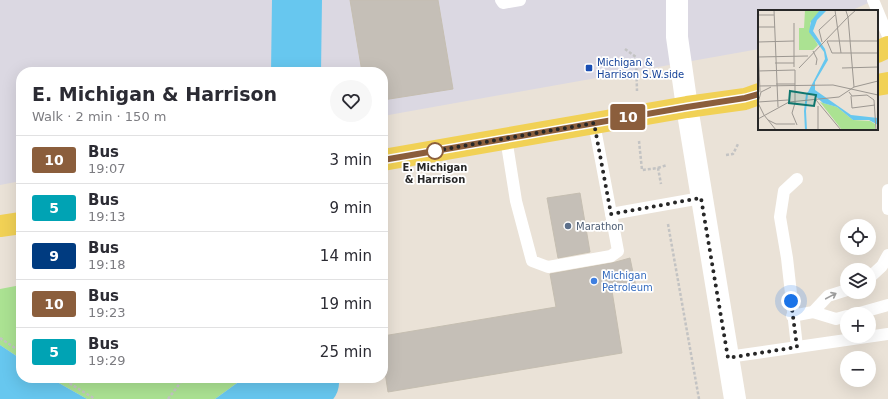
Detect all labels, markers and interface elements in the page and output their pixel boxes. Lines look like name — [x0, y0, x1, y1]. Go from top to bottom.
inset map — [758, 10, 878, 130]
place label: Michigan & Harrison S.W.side — [597, 57, 684, 80]
marker: Michigan & Harrison S.W.side — [584, 63, 594, 73]
button: heart — [330, 80, 372, 122]
text: E. Michigan & Harrison — [32, 83, 277, 105]
line badge: 10 — [610, 104, 646, 130]
text: Walk · 2 min · 150 m — [32, 109, 166, 124]
text: 10 — [618, 109, 638, 125]
marker: E. Michigan & Harrison — [426, 142, 444, 160]
text: Bus — [88, 143, 119, 161]
text: 3 min — [329, 151, 372, 169]
text: 10 — [44, 152, 64, 168]
text: 19:07 — [88, 161, 125, 176]
place label: E. Michigan & Harrison — [403, 162, 468, 185]
text: Bus — [88, 191, 119, 209]
text: 9 min — [329, 199, 372, 217]
text: 5 — [49, 200, 59, 216]
text: 19:13 — [88, 209, 125, 224]
map controls — [840, 219, 876, 387]
button: locate — [840, 219, 876, 255]
marker: Marathon — [563, 221, 573, 231]
place label: Marathon — [576, 221, 624, 232]
text: Bus — [88, 239, 119, 257]
text: 14 min — [320, 247, 372, 265]
text: 9 — [49, 248, 59, 264]
text: 19:18 — [88, 257, 125, 272]
button: layers — [840, 263, 876, 299]
place label: Michigan Petroleum — [602, 270, 653, 293]
marker: Michigan Petroleum — [589, 276, 599, 286]
text: Bus — [88, 287, 119, 305]
your location — [781, 291, 801, 311]
one-way arrow — [825, 292, 837, 299]
text: 19 min — [320, 295, 372, 313]
text: 10 — [44, 296, 64, 312]
text: 19:23 — [88, 305, 125, 320]
button: + — [840, 307, 876, 343]
text: Bus — [88, 335, 119, 353]
text: 25 min — [320, 343, 372, 361]
text: 5 — [49, 344, 59, 360]
button: − — [840, 351, 876, 387]
text: 19:29 — [88, 353, 125, 368]

